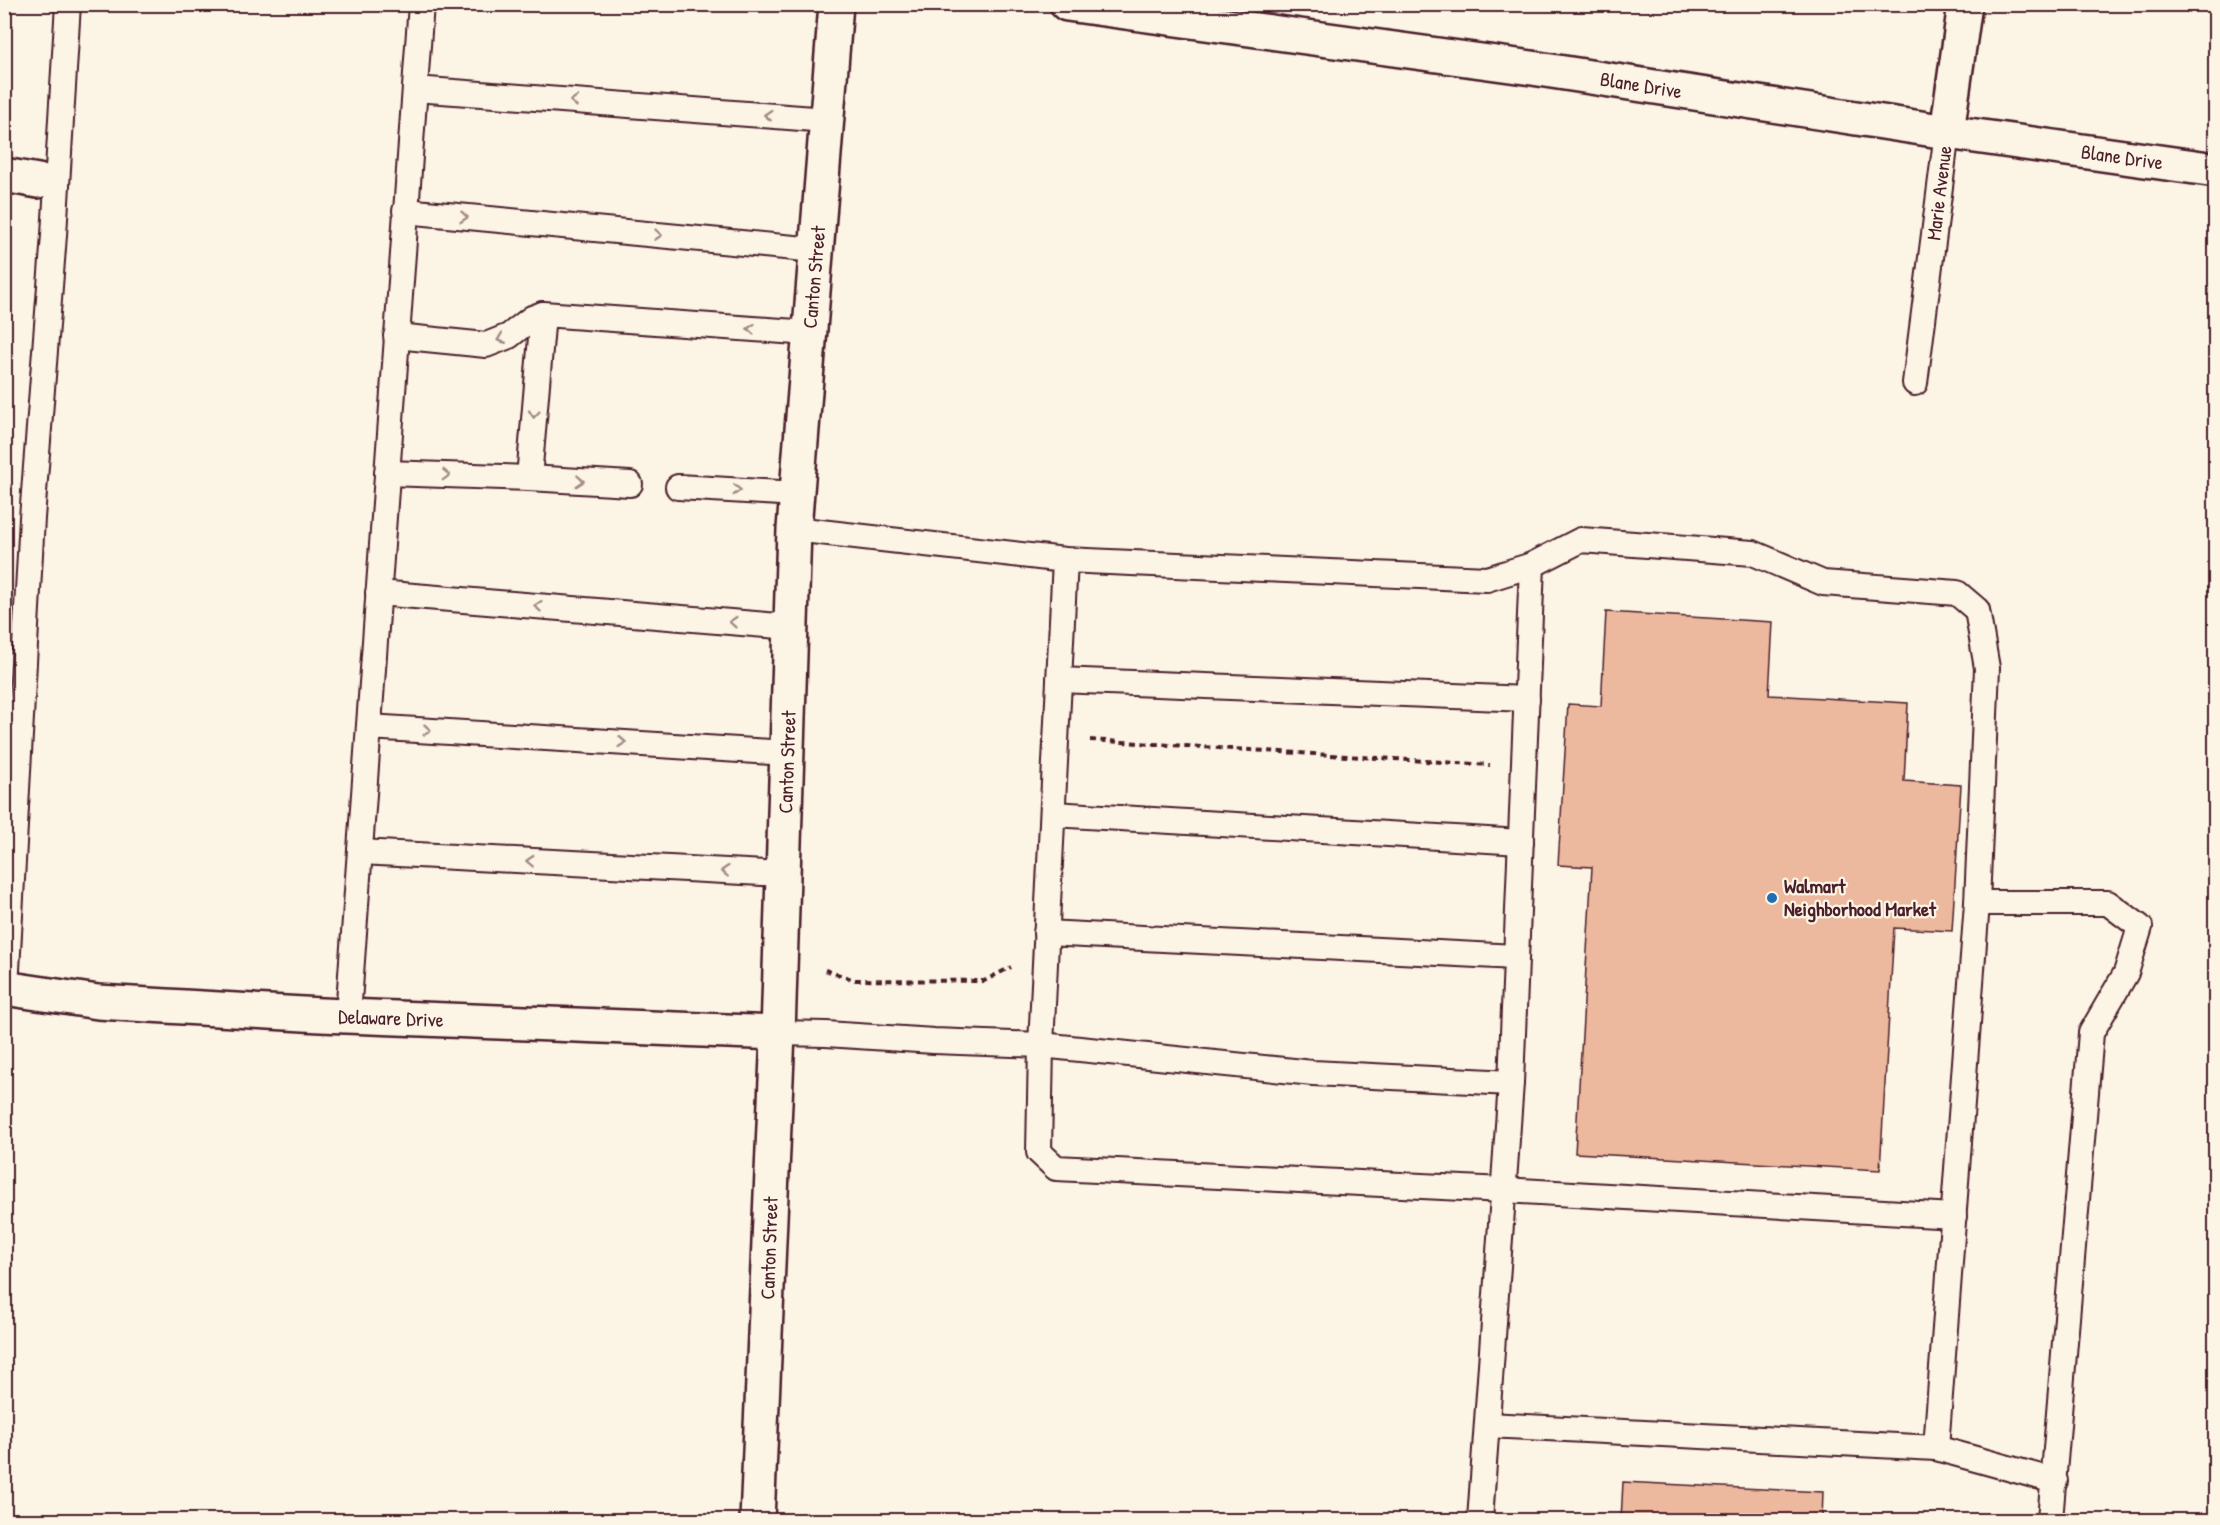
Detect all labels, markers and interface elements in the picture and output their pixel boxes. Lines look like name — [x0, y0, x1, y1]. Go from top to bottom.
street label: Blane Drive — [1598, 65, 1684, 104]
one-way arrow — [569, 95, 578, 108]
one-way arrow — [764, 109, 773, 122]
street label: Blane Drive — [2079, 137, 2165, 176]
street label: Marie Avenue — [1919, 144, 1958, 242]
one-way arrow — [459, 210, 468, 223]
street label: Canton Street — [796, 223, 832, 329]
one-way arrow — [653, 228, 662, 241]
one-way arrow — [747, 322, 756, 335]
one-way arrow — [496, 332, 507, 344]
one-way arrow — [528, 410, 541, 419]
one-way arrow — [441, 468, 450, 481]
one-way arrow — [575, 474, 584, 487]
one-way arrow — [732, 484, 741, 497]
one-way arrow — [534, 600, 543, 613]
one-way arrow — [728, 616, 737, 629]
street label: Canton Street — [771, 709, 802, 814]
one-way arrow — [423, 724, 432, 737]
one-way arrow — [617, 736, 626, 749]
one-way arrow — [526, 854, 535, 867]
one-way arrow — [720, 864, 729, 877]
place label: Walmart Neighborhood Market — [1784, 872, 1937, 923]
marker: Walmart Neighborhood Market — [1765, 891, 1779, 905]
street label: Delaware Drive — [338, 1002, 444, 1033]
street label: Canton Street — [753, 1195, 784, 1300]

